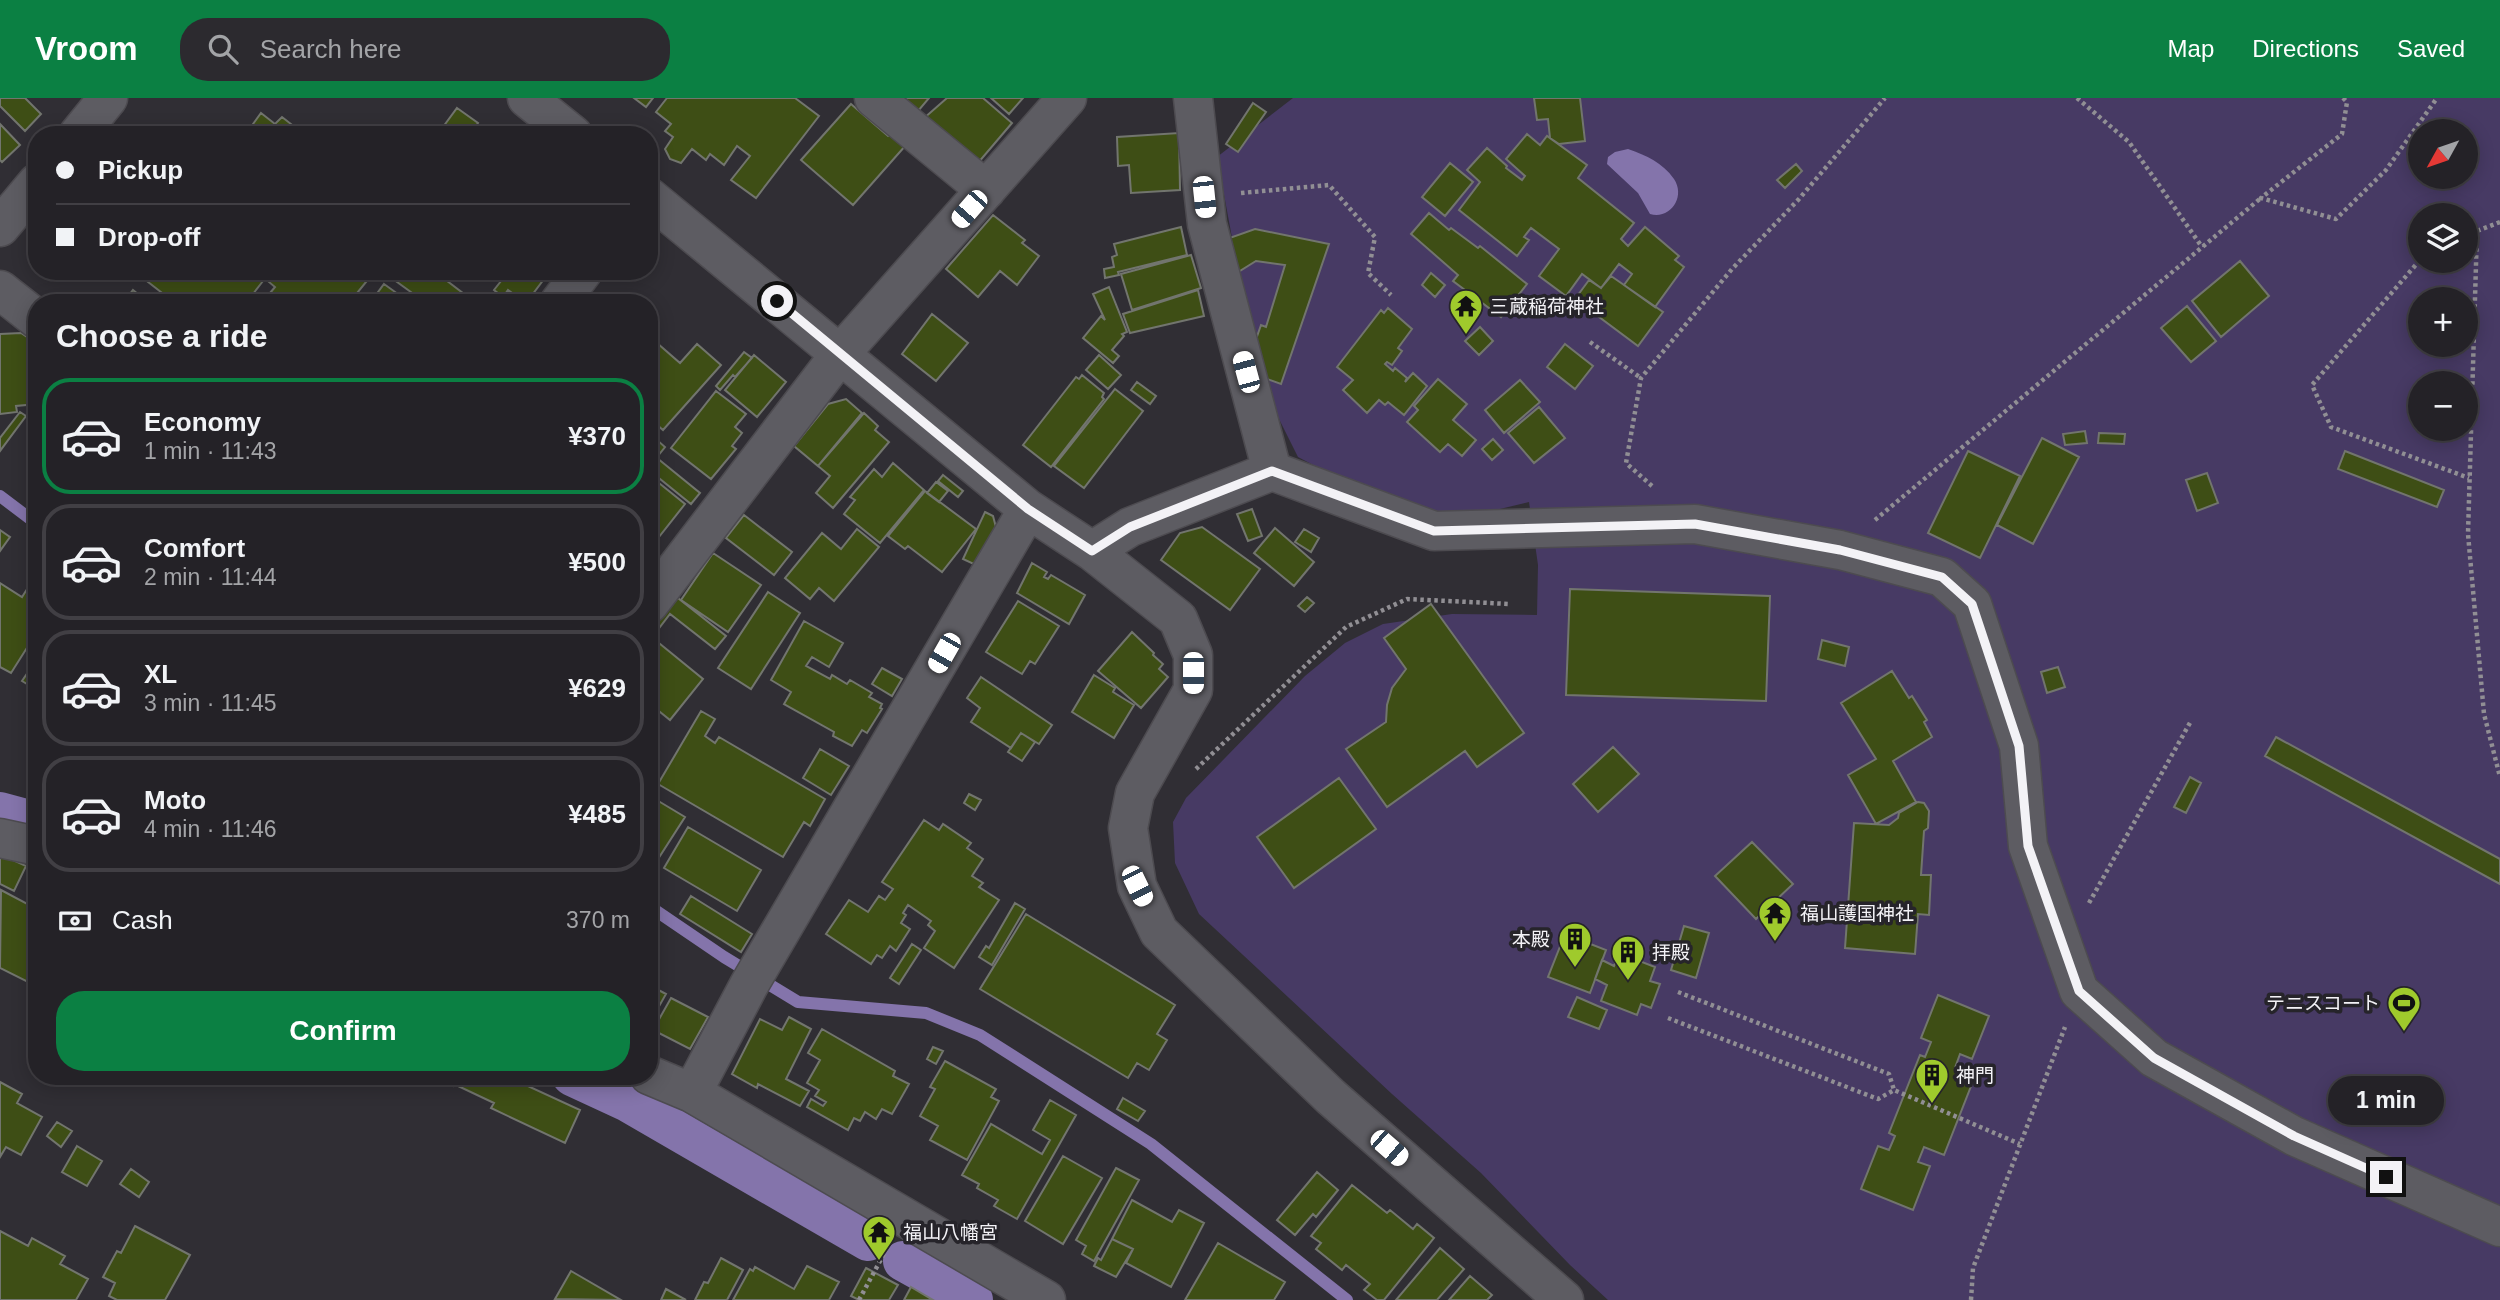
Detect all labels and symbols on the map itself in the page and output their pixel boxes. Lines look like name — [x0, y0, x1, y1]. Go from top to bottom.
north arrow — [2408, 119, 2478, 189]
car — [1192, 175, 1217, 219]
car — [948, 186, 991, 232]
route start — [761, 285, 793, 317]
temple icon: 三蔵稲荷神社 — [1447, 287, 1485, 336]
place label: 三蔵稲荷神社 — [1490, 296, 1604, 317]
car — [1231, 349, 1262, 395]
car — [925, 630, 964, 676]
car — [1183, 652, 1204, 694]
car — [1119, 863, 1156, 909]
temple icon: 福山護国神社 — [1756, 894, 1794, 943]
place label: 福山護国神社 — [1800, 903, 1914, 924]
building icon: 本殿 — [1556, 920, 1594, 969]
place label: 本殿 — [1512, 929, 1550, 950]
building icon: 拝殿 — [1609, 933, 1647, 982]
place label: 拝殿 — [1652, 942, 1690, 963]
sports icon: テニスコート — [2385, 984, 2423, 1033]
place label: テニスコート — [2266, 993, 2380, 1014]
building icon: 神門 — [1913, 1056, 1951, 1105]
place label: 神門 — [1956, 1065, 1994, 1086]
callout: 1 min — [2328, 1076, 2444, 1124]
car — [1367, 1126, 1412, 1170]
route end — [2370, 1161, 2402, 1193]
temple icon: 福山八幡宮 — [860, 1213, 898, 1262]
place label: 福山八幡宮 — [903, 1222, 998, 1243]

